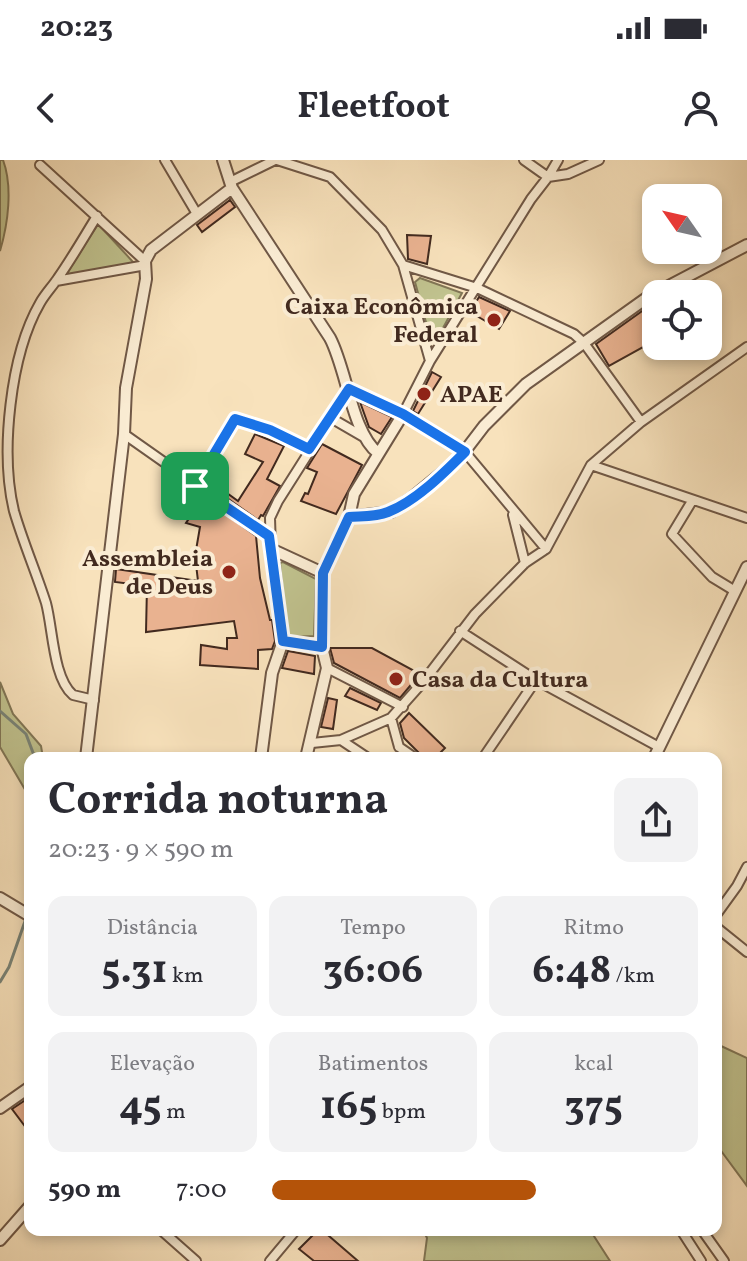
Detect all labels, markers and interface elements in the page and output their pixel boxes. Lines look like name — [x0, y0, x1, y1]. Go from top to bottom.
text: 20:23 — [40, 7, 113, 49]
text: Fleetfoot — [297, 83, 450, 133]
icon: back — [24, 86, 68, 130]
icon: person — [679, 86, 723, 130]
north arrow — [642, 184, 722, 264]
map controls — [642, 184, 722, 360]
button: locate — [642, 280, 722, 360]
place label: Caixa Econômica Federal — [285, 291, 478, 353]
marker: Caixa Econômica Federal — [485, 311, 503, 329]
place label: APAE — [440, 379, 503, 413]
marker: APAE — [415, 385, 433, 403]
pin — [161, 452, 229, 520]
icon: arrive — [173, 464, 217, 508]
place label: Assembleia de Deus — [82, 543, 213, 605]
marker: Assembleia de Deus — [220, 563, 238, 581]
place label: Casa da Cultura — [412, 664, 588, 698]
marker: Casa da Cultura — [387, 670, 405, 688]
text: Corrida noturna — [48, 771, 388, 832]
button: share — [614, 778, 698, 862]
text: 20:23 · 9 × 590 m — [48, 832, 234, 868]
text: Distância — [107, 913, 198, 944]
text: Tempo — [340, 913, 406, 944]
text: Ritmo — [563, 913, 624, 944]
text: 5.31 — [101, 944, 168, 1000]
text: 36:06 — [323, 944, 423, 1000]
text: 6:48 — [532, 944, 611, 1000]
text: km — [168, 961, 203, 992]
text: /km — [611, 961, 655, 992]
text: Elevação — [110, 1049, 195, 1080]
text: Batimentos — [318, 1049, 428, 1080]
text: kcal — [574, 1049, 613, 1080]
text: 45 — [119, 1080, 162, 1136]
text: 165 — [320, 1080, 377, 1136]
text: 375 — [564, 1080, 623, 1136]
text: m — [162, 1097, 186, 1128]
text: bpm — [377, 1097, 426, 1128]
text: 590 m — [48, 1172, 121, 1208]
text: 7:00 — [176, 1172, 227, 1208]

